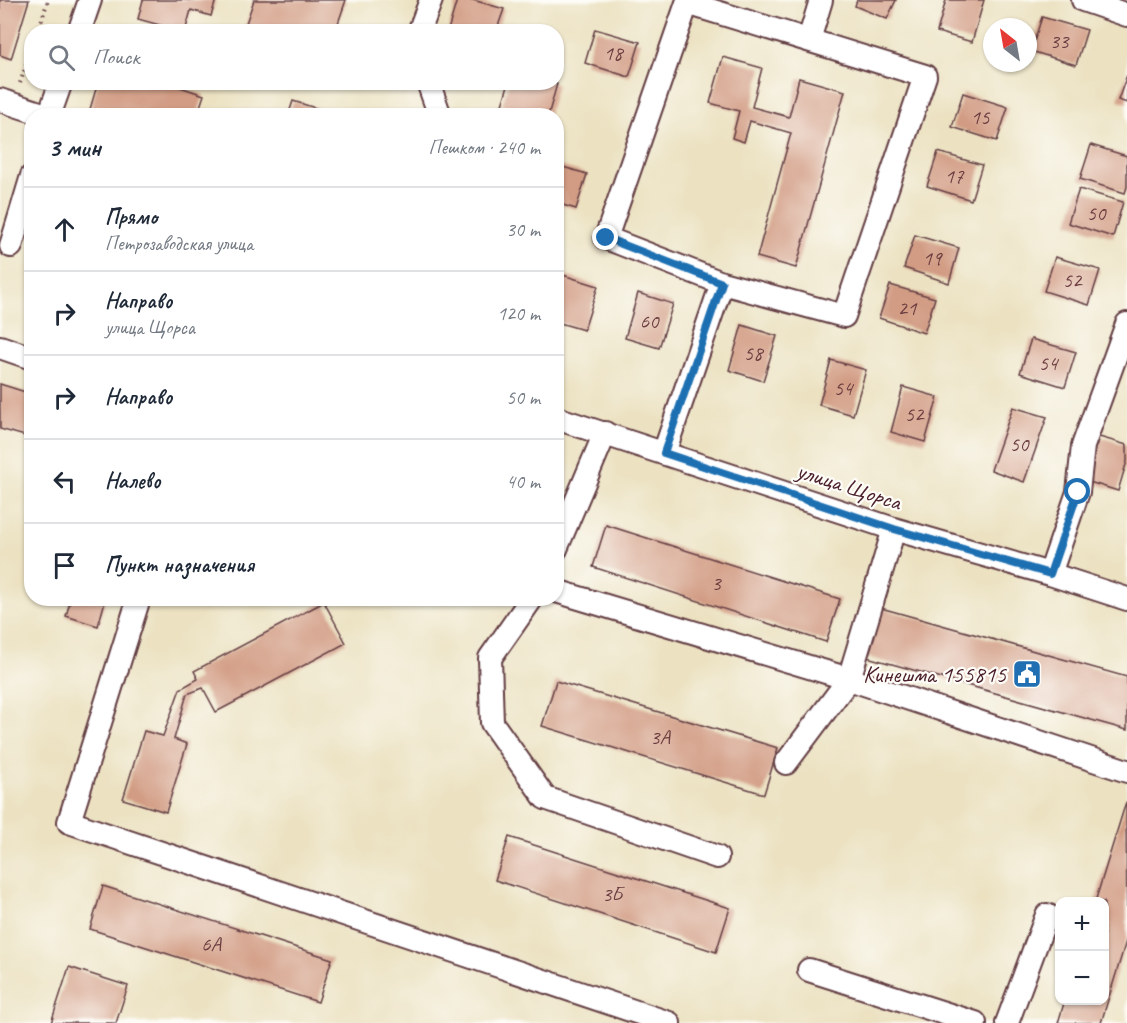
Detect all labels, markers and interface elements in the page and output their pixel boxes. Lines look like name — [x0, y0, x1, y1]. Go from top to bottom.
north arrow — [983, 18, 1037, 72]
search box — [24, 24, 564, 90]
house number: 33 — [1050, 28, 1070, 54]
house number: 18 — [604, 40, 625, 66]
icon: search — [45, 41, 78, 74]
text: Поиск — [93, 43, 139, 71]
house number: 15 — [971, 104, 991, 130]
text: 3 мин — [48, 131, 101, 164]
text: Пешком · 240 m — [428, 135, 540, 160]
house number: 17 — [945, 163, 965, 189]
house number: 50 — [1087, 200, 1107, 226]
text: Прямо — [105, 203, 157, 231]
icon: ahead — [48, 213, 81, 246]
text: 30 m — [506, 217, 540, 242]
route end — [592, 224, 618, 250]
text: Петрозаводская улица — [105, 231, 253, 256]
house number: 19 — [923, 245, 943, 271]
house number: 52 — [1063, 267, 1083, 293]
text: Направо — [105, 287, 172, 315]
house number: 21 — [898, 295, 918, 321]
icon: right — [48, 297, 81, 330]
text: 120 m — [497, 301, 540, 326]
house number: 60 — [640, 308, 660, 334]
text: улица Щорса — [105, 315, 195, 340]
house number: 58 — [744, 340, 765, 366]
house number: 54 — [1039, 350, 1060, 376]
house number: 54 — [834, 375, 855, 401]
icon: right — [48, 381, 81, 414]
text: Направо — [105, 383, 172, 411]
text: 50 m — [506, 385, 540, 410]
house number: 52 — [905, 401, 925, 427]
house number: 50 — [1010, 431, 1030, 457]
street label: улица Щорса — [791, 454, 906, 517]
icon: left — [48, 465, 81, 498]
text: Налево — [105, 467, 161, 495]
text: 40 m — [506, 469, 540, 494]
route start — [1064, 478, 1090, 504]
icon: arrive — [48, 549, 81, 582]
text: Пункт назначения — [105, 551, 254, 579]
house number: 3 — [711, 570, 722, 596]
public building icon: Кинешма 155815 — [1011, 658, 1043, 690]
place label: Кинешма 155815 — [863, 659, 1007, 689]
house number: 3А — [650, 724, 671, 750]
house number: 3Б — [602, 881, 625, 907]
map controls — [1055, 897, 1109, 1005]
button: + — [1055, 897, 1109, 951]
house number: 6А — [201, 931, 222, 957]
button: − — [1055, 951, 1109, 1005]

